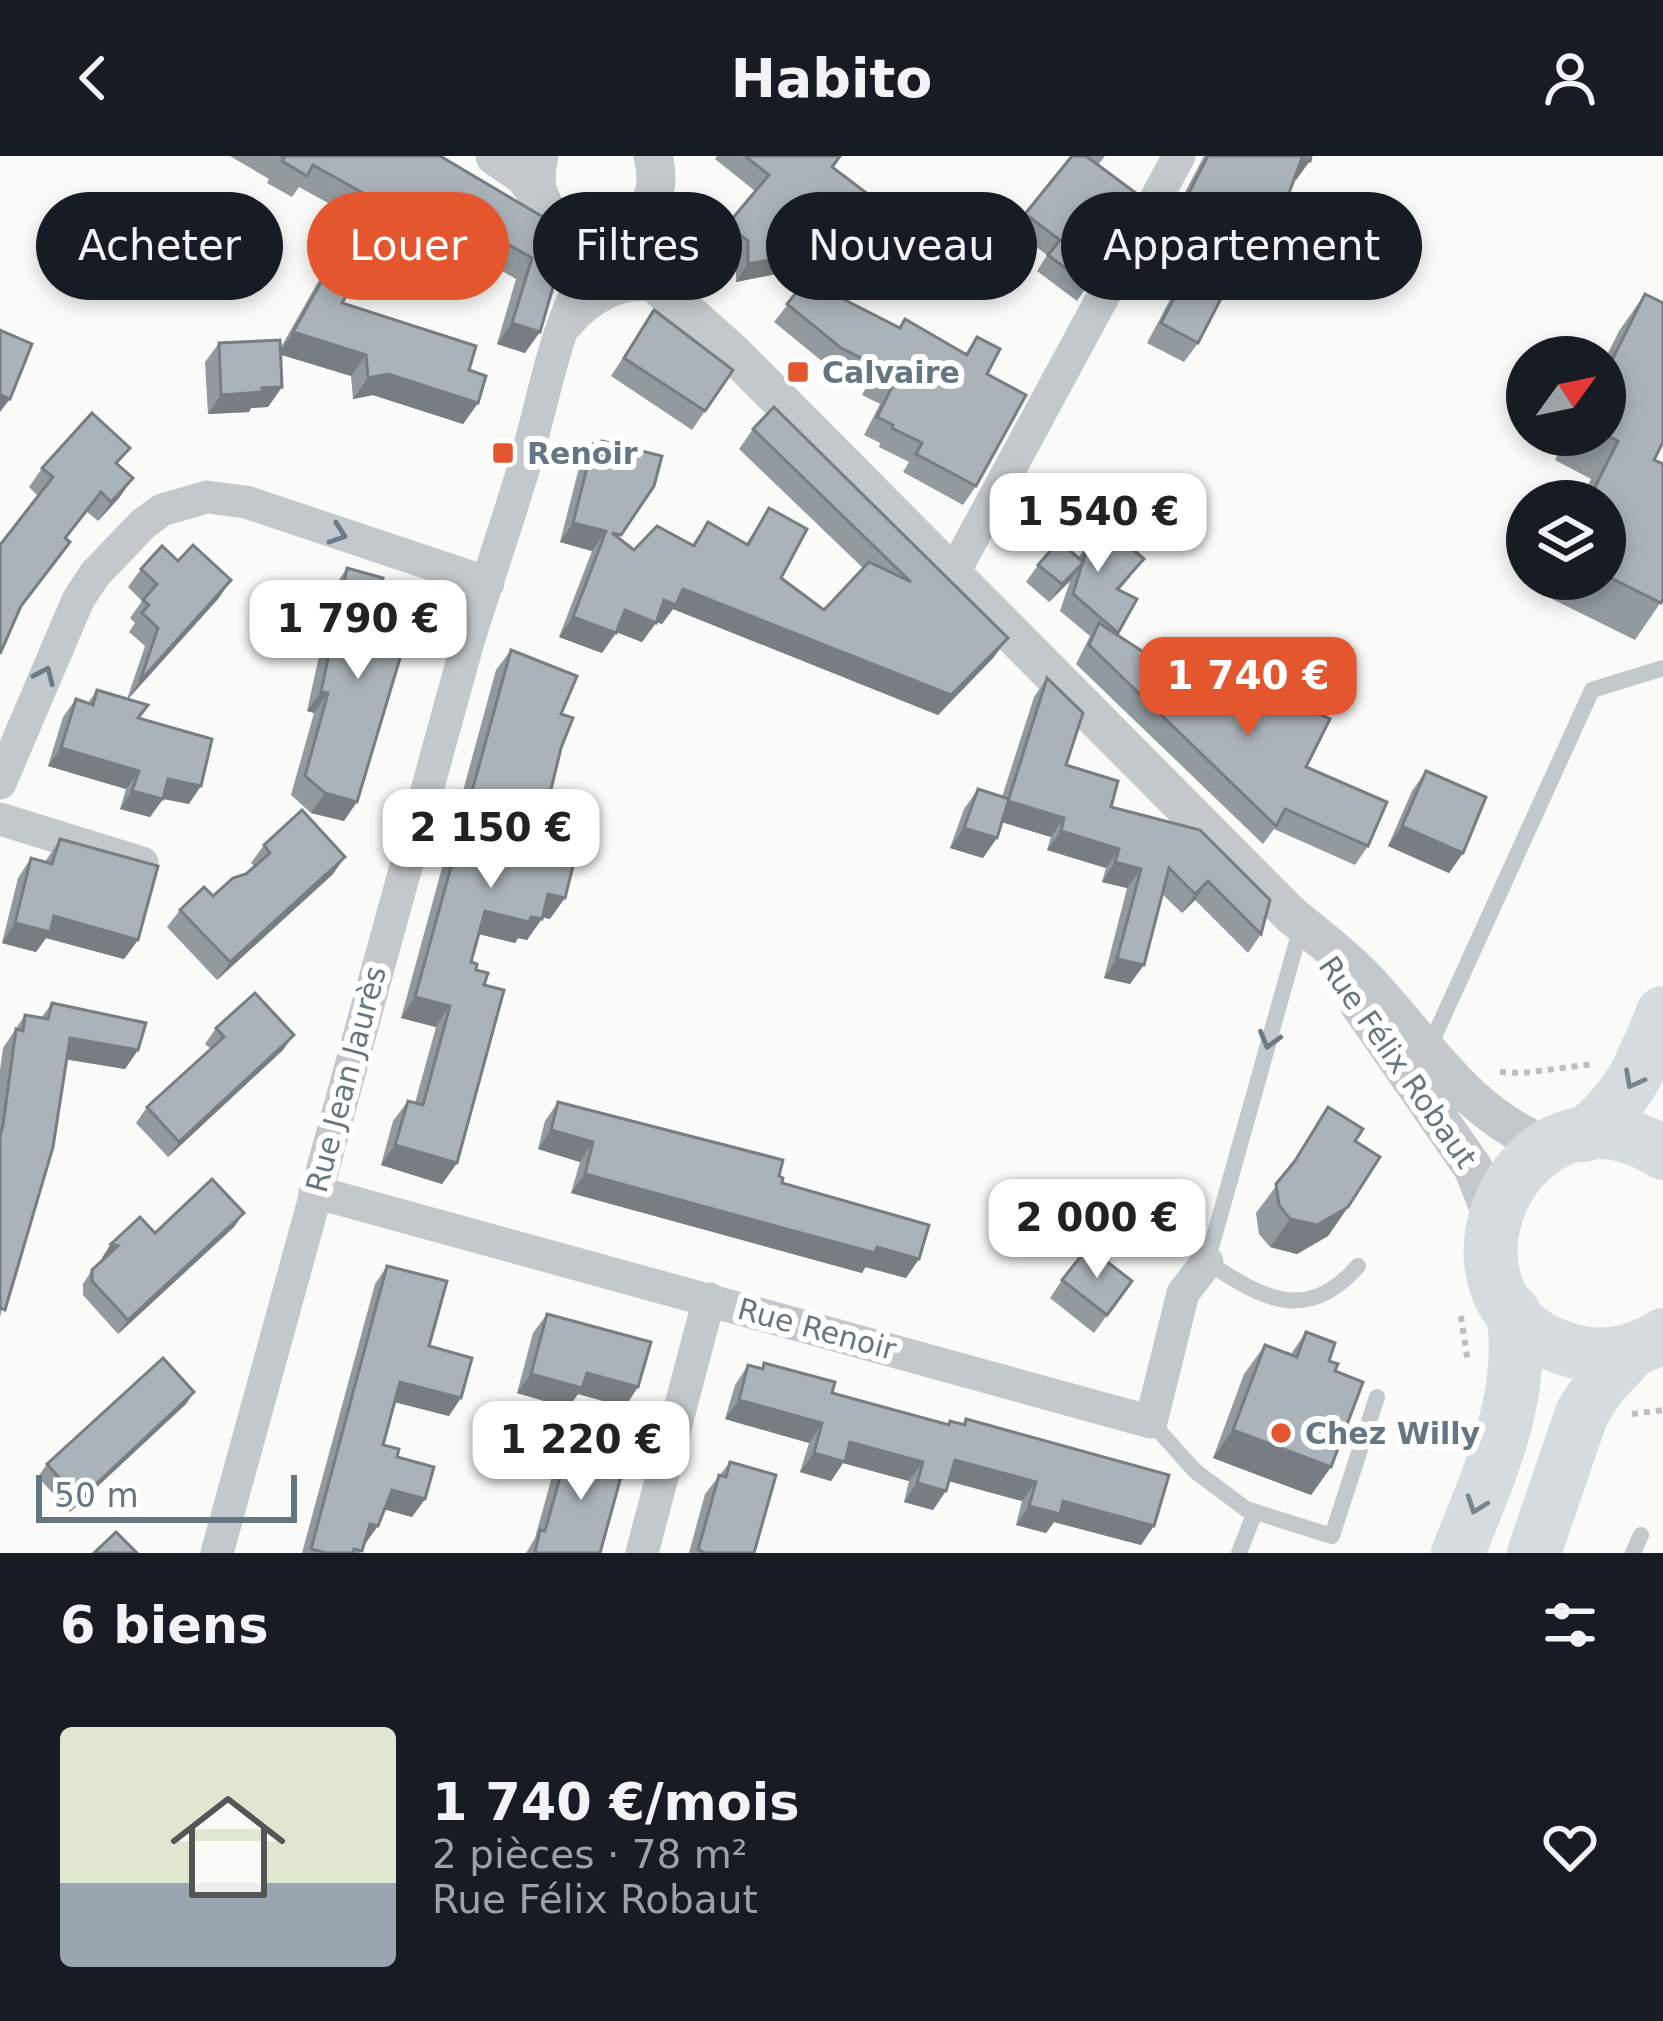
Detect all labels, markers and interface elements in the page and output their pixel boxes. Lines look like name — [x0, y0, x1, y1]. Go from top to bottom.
icon: back — [60, 45, 126, 111]
icon: person — [1537, 45, 1603, 111]
text: Habito — [731, 47, 932, 110]
chip: Acheter — [36, 192, 283, 300]
chip: Louer — [307, 192, 509, 300]
chip: Filtres — [533, 192, 742, 300]
chip: Nouveau — [766, 192, 1037, 300]
chip: Appartement — [1061, 192, 1422, 300]
north arrow — [1506, 336, 1626, 456]
map controls — [1506, 336, 1626, 600]
place label: Calvaire — [822, 355, 960, 390]
marker: Calvaire — [785, 359, 811, 385]
place label: Renoir — [527, 436, 638, 471]
marker: Renoir — [490, 440, 516, 466]
pin: 1 540 € — [987, 473, 1209, 575]
button: layers — [1506, 480, 1626, 600]
text: 1 540 € — [1017, 489, 1179, 534]
one-way arrow — [326, 520, 347, 544]
pin: 1 790 € — [247, 580, 469, 682]
text: 1 790 € — [277, 596, 439, 641]
pin: 1 740 € — [1137, 637, 1359, 739]
text: 1 740 € — [1167, 653, 1329, 698]
one-way arrow — [30, 666, 54, 687]
pin: 2 150 € — [380, 789, 602, 891]
text: 2 150 € — [410, 805, 572, 850]
street label: Rue Félix Robaut — [1312, 949, 1484, 1175]
street label: Rue Jean Jaurès — [299, 962, 393, 1196]
one-way arrow — [1259, 1029, 1284, 1050]
one-way arrow — [1624, 1068, 1647, 1089]
pin: 2 000 € — [986, 1179, 1208, 1281]
text: 2 000 € — [1016, 1195, 1178, 1240]
street label: Rue Renoir — [734, 1291, 901, 1367]
pin: 1 220 € — [470, 1401, 692, 1503]
place label: Chez Willy — [1305, 1416, 1481, 1451]
text: 1 220 € — [500, 1417, 662, 1462]
marker: Chez Willy — [1268, 1420, 1294, 1446]
scale bar — [36, 1469, 297, 1522]
text: 50 m — [54, 1476, 139, 1515]
one-way arrow — [1466, 1494, 1490, 1515]
icon: filters — [1537, 1592, 1603, 1658]
text: 6 biens — [60, 1596, 268, 1655]
text: 1 740 €/mois — [432, 1773, 800, 1832]
icon: home — [156, 1775, 300, 1919]
icon: heart — [1537, 1814, 1603, 1880]
text: 2 pièces · 78 m² — [432, 1832, 747, 1877]
text: Rue Félix Robaut — [432, 1877, 758, 1922]

